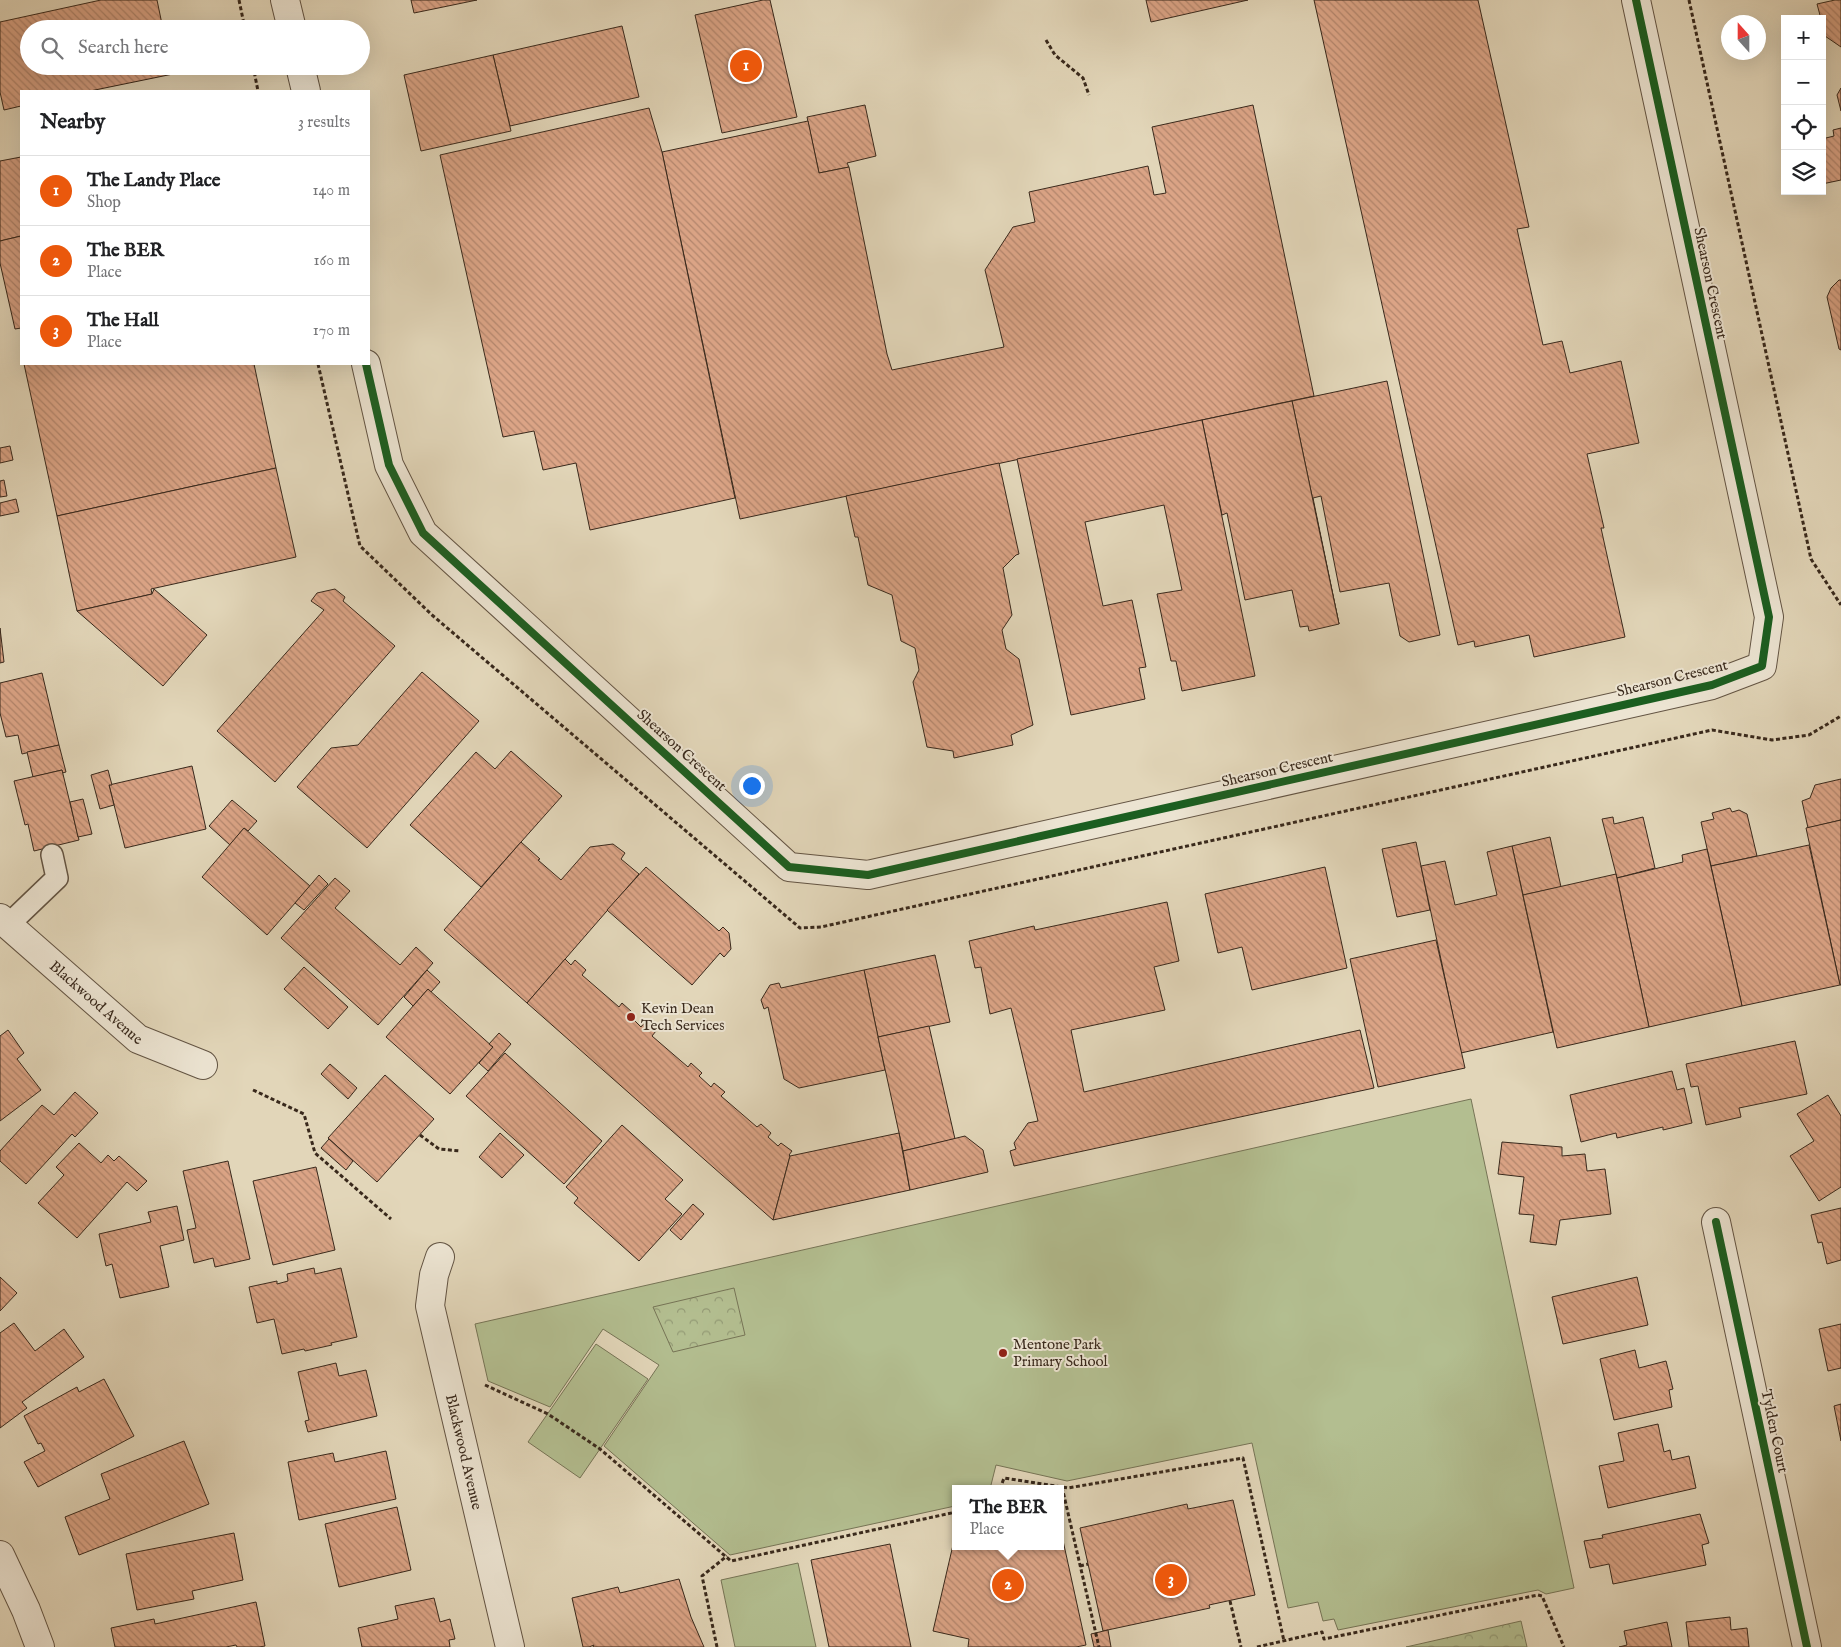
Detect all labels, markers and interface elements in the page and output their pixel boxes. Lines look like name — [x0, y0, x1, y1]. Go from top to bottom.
north arrow — [1721, 15, 1766, 60]
map controls — [1781, 15, 1826, 195]
button: + — [1781, 15, 1826, 60]
search box — [20, 20, 370, 75]
icon: search — [38, 34, 66, 62]
text: Search here — [78, 36, 169, 60]
pin: 1 — [730, 47, 762, 85]
button: − — [1781, 60, 1826, 105]
button: locate — [1781, 105, 1826, 150]
text: Nearby — [40, 109, 105, 136]
text: 3 results — [298, 113, 350, 133]
button: layers — [1781, 150, 1826, 195]
text: The Landy Place — [87, 169, 221, 193]
text: 1 — [53, 181, 59, 201]
text: 140 m — [312, 181, 350, 201]
text: Shop — [87, 193, 121, 213]
street label: Shearson Crescent — [1689, 225, 1732, 341]
text: The BER — [87, 239, 164, 263]
text: 2 — [52, 251, 60, 271]
text: 160 m — [314, 251, 350, 271]
text: Place — [87, 263, 122, 283]
text: The Hall — [87, 309, 159, 333]
text: 3 — [53, 321, 59, 341]
text: 170 m — [313, 321, 350, 341]
text: Place — [87, 333, 122, 353]
street label: Shearson Crescent — [1615, 655, 1730, 701]
street label: Shearson Crescent — [633, 705, 730, 796]
street label: Shearson Crescent — [1220, 747, 1335, 792]
your location — [739, 773, 765, 799]
street label: Blackwood Avenue — [45, 957, 145, 1050]
place label: Kevin Dean Tech Services — [641, 999, 725, 1035]
marker: Kevin Dean Tech Services — [625, 1011, 637, 1023]
place label: Mentone Park Primary School — [1013, 1335, 1109, 1371]
marker: Mentone Park Primary School — [997, 1347, 1009, 1359]
street label: Tylden Court — [1756, 1388, 1793, 1475]
street label: Blackwood Avenue — [441, 1392, 486, 1512]
popup — [952, 1485, 1064, 1550]
text: The BER — [970, 1496, 1046, 1520]
text: Place — [970, 1520, 1004, 1540]
pin: 3 — [1155, 1561, 1187, 1599]
pin: 2 — [992, 1566, 1024, 1604]

